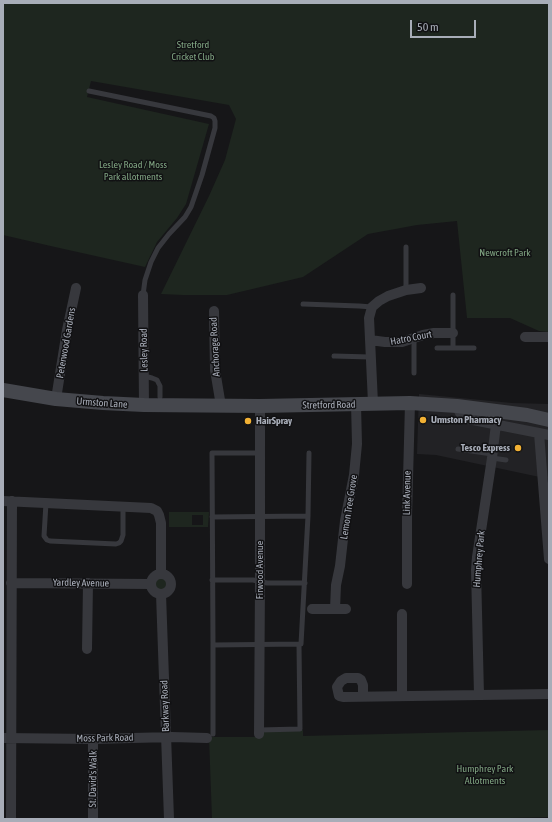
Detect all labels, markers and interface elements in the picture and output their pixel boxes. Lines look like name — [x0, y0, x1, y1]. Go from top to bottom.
scale bar — [412, 12, 478, 38]
text: 50 m — [417, 20, 439, 34]
park label: Stretford Cricket Club — [171, 39, 215, 62]
park label: Lesley Road / Moss Park allotments — [99, 159, 167, 182]
park label: Newcroft Park — [479, 247, 531, 259]
street label: Peterwood Gardens — [54, 307, 78, 379]
street label: Anchorage Road — [207, 317, 223, 377]
street label: Lesley Road — [138, 328, 150, 372]
street label: Hatro Court — [389, 328, 433, 348]
street label: Urmston Lane — [76, 395, 128, 411]
street label: Stretford Road — [302, 399, 356, 411]
place label: Urmston Pharmacy — [431, 414, 501, 426]
place label: HairSpray — [256, 415, 292, 427]
marker: Urmston Pharmacy — [418, 415, 428, 425]
marker: HairSpray — [243, 416, 253, 426]
place label: Tesco Express — [461, 442, 510, 454]
marker: Tesco Express — [513, 443, 523, 453]
street label: Link Avenue — [401, 471, 413, 515]
street label: Lemon Tree Grove — [338, 474, 360, 540]
street label: Humphrey Park — [471, 530, 487, 588]
street label: Firwood Avenue — [254, 541, 266, 599]
street label: Yardley Avenue — [53, 577, 109, 589]
street label: Barkway Road — [158, 680, 172, 732]
street label: Moss Park Road — [76, 732, 134, 744]
street label: St. David's Walk — [87, 750, 99, 808]
park label: Humphrey Park Allotments — [456, 763, 514, 786]

